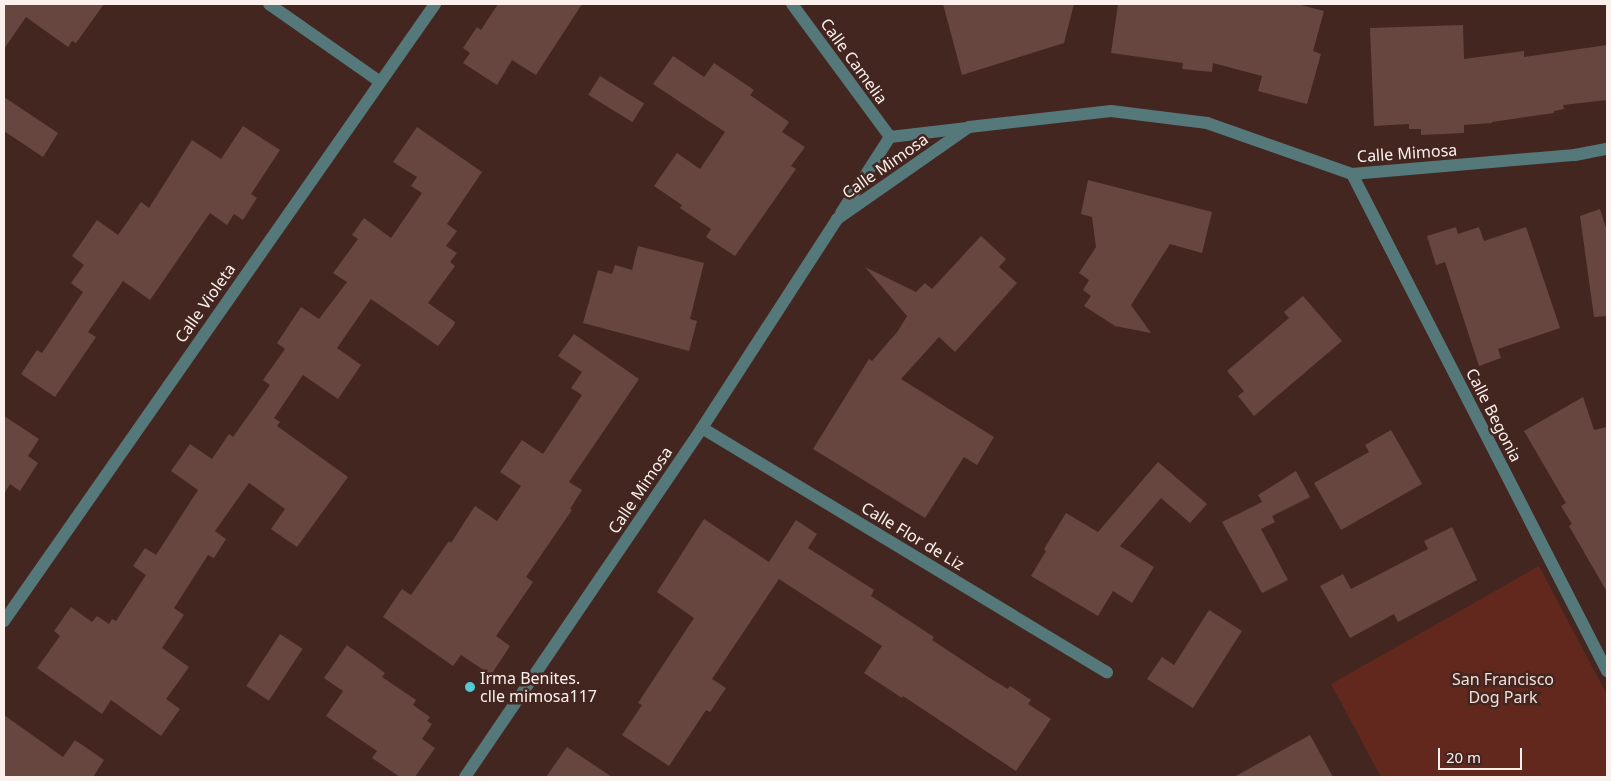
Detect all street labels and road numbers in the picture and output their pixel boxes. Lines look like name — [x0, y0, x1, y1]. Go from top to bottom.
street label: Calle Camelia — [817, 15, 891, 107]
street label: Calle Mimosa — [838, 129, 932, 203]
street label: Calle Mimosa — [1356, 140, 1458, 166]
street label: Calle Violeta — [171, 260, 239, 346]
street label: Calle Begonia — [1462, 365, 1526, 465]
street label: Calle Mimosa — [604, 443, 676, 537]
street label: Calle Flor de Liz — [858, 498, 968, 574]

